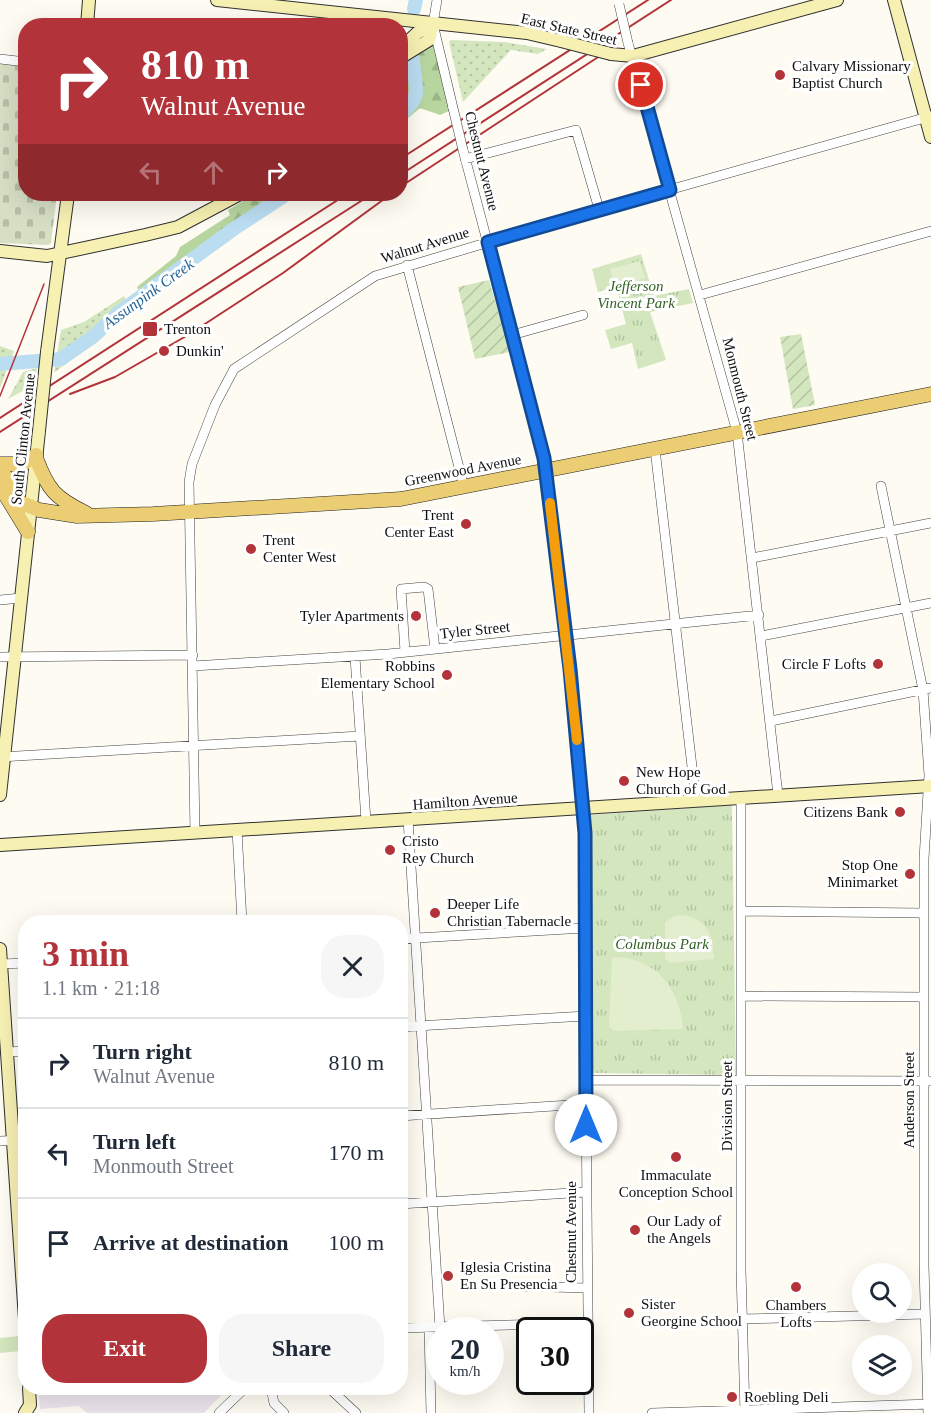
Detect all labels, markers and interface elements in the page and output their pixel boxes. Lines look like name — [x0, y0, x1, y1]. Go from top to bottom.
street label: East State Street — [519, 10, 620, 48]
icon: right — [42, 42, 120, 120]
text: 810 m — [141, 42, 250, 88]
place label: Calvary Missionary Baptist Church — [792, 58, 911, 91]
pin — [615, 59, 666, 110]
icon: arrive — [624, 68, 657, 101]
marker: Calvary Missionary Baptist Church — [773, 68, 787, 82]
text: Walnut Avenue — [141, 91, 306, 121]
street label: Chestnut Avenue — [462, 110, 502, 213]
icon: left — [134, 156, 167, 189]
icon: ahead — [197, 156, 230, 189]
icon: right — [260, 156, 293, 189]
street label: Walnut Avenue — [379, 224, 471, 266]
water label: Assunpink Creek — [99, 254, 198, 333]
park label: Jefferson Vincent Park — [597, 278, 675, 311]
marker: Trenton — [141, 320, 159, 338]
place label: Trenton — [164, 321, 211, 337]
street label: Monmouth Street — [719, 336, 761, 443]
place label: Dunkin' — [176, 343, 224, 359]
marker: Dunkin' — [157, 344, 171, 358]
street label: South Clinton Avenue — [8, 372, 38, 506]
street label: Greenwood Avenue — [403, 451, 523, 489]
place label: Trent Center East — [384, 507, 455, 540]
marker: Trent Center East — [459, 517, 473, 531]
place label: Trent Center West — [263, 532, 337, 565]
marker: Trent Center West — [244, 542, 258, 556]
place label: Tyler Apartments — [300, 608, 404, 624]
marker: Tyler Apartments — [409, 609, 423, 623]
street label: Tyler Street — [439, 618, 512, 642]
place label: Circle F Lofts — [782, 656, 866, 672]
marker: Circle F Lofts — [871, 657, 885, 671]
place label: Robbins Elementary School — [320, 658, 435, 691]
marker: Robbins Elementary School — [440, 668, 454, 682]
place label: New Hope Church of God — [636, 764, 726, 797]
marker: New Hope Church of God — [617, 774, 631, 788]
street label: Hamilton Avenue — [412, 789, 518, 813]
place label: Citizens Bank — [803, 804, 888, 820]
marker: Citizens Bank — [893, 805, 907, 819]
place label: Cristo Rey Church — [402, 833, 475, 866]
marker: Cristo Rey Church — [383, 843, 397, 857]
place label: Stop One Minimarket — [827, 857, 899, 890]
marker: Stop One Minimarket — [903, 867, 917, 881]
place label: Deeper Life Christian Tabernacle — [447, 896, 571, 929]
marker: Deeper Life Christian Tabernacle — [428, 906, 442, 920]
text: 3 min — [42, 934, 129, 974]
button: close — [321, 935, 384, 998]
park label: Columbus Park — [615, 936, 709, 952]
text: 1.1 km · 21:18 — [42, 977, 160, 999]
text: Turn right — [93, 1039, 192, 1064]
icon: right — [42, 1047, 75, 1080]
text: 810 m — [328, 1050, 384, 1075]
street label: Anderson Street — [901, 1051, 917, 1149]
street label: Division Street — [719, 1060, 735, 1151]
text: Walnut Avenue — [93, 1065, 215, 1087]
position arrow — [554, 1093, 618, 1157]
text: Turn left — [93, 1129, 176, 1154]
icon: left — [42, 1137, 75, 1170]
text: 170 m — [328, 1140, 384, 1165]
marker: Immaculate Conception School — [669, 1150, 683, 1164]
text: Monmouth Street — [93, 1155, 234, 1177]
place label: Immaculate Conception School — [619, 1167, 733, 1200]
street label: Chestnut Avenue — [563, 1181, 579, 1283]
place label: Our Lady of the Angels — [647, 1213, 721, 1246]
marker: Our Lady of the Angels — [628, 1223, 642, 1237]
icon: arrive — [42, 1227, 75, 1260]
text: Arrive at destination — [93, 1230, 289, 1255]
text: 100 m — [328, 1230, 384, 1255]
place label: Iglesia Cristina En Su Presencia — [460, 1259, 558, 1292]
map controls — [852, 1263, 912, 1395]
button: search — [852, 1263, 912, 1323]
marker: Iglesia Cristina En Su Presencia — [441, 1269, 455, 1283]
marker: Chambers Lofts — [789, 1280, 803, 1294]
place label: Sister Georgine School — [641, 1296, 742, 1329]
place label: Chambers Lofts — [766, 1297, 827, 1330]
marker: Sister Georgine School — [622, 1306, 636, 1320]
button: Exit — [42, 1314, 207, 1383]
button: Share — [219, 1314, 384, 1383]
speed limit sign: 30 — [516, 1317, 594, 1395]
text: 20 — [450, 1332, 480, 1365]
button: layers — [852, 1335, 912, 1395]
text: km/h — [450, 1363, 480, 1379]
place label: Roebling Deli — [744, 1389, 829, 1405]
marker: Roebling Deli — [725, 1390, 739, 1404]

